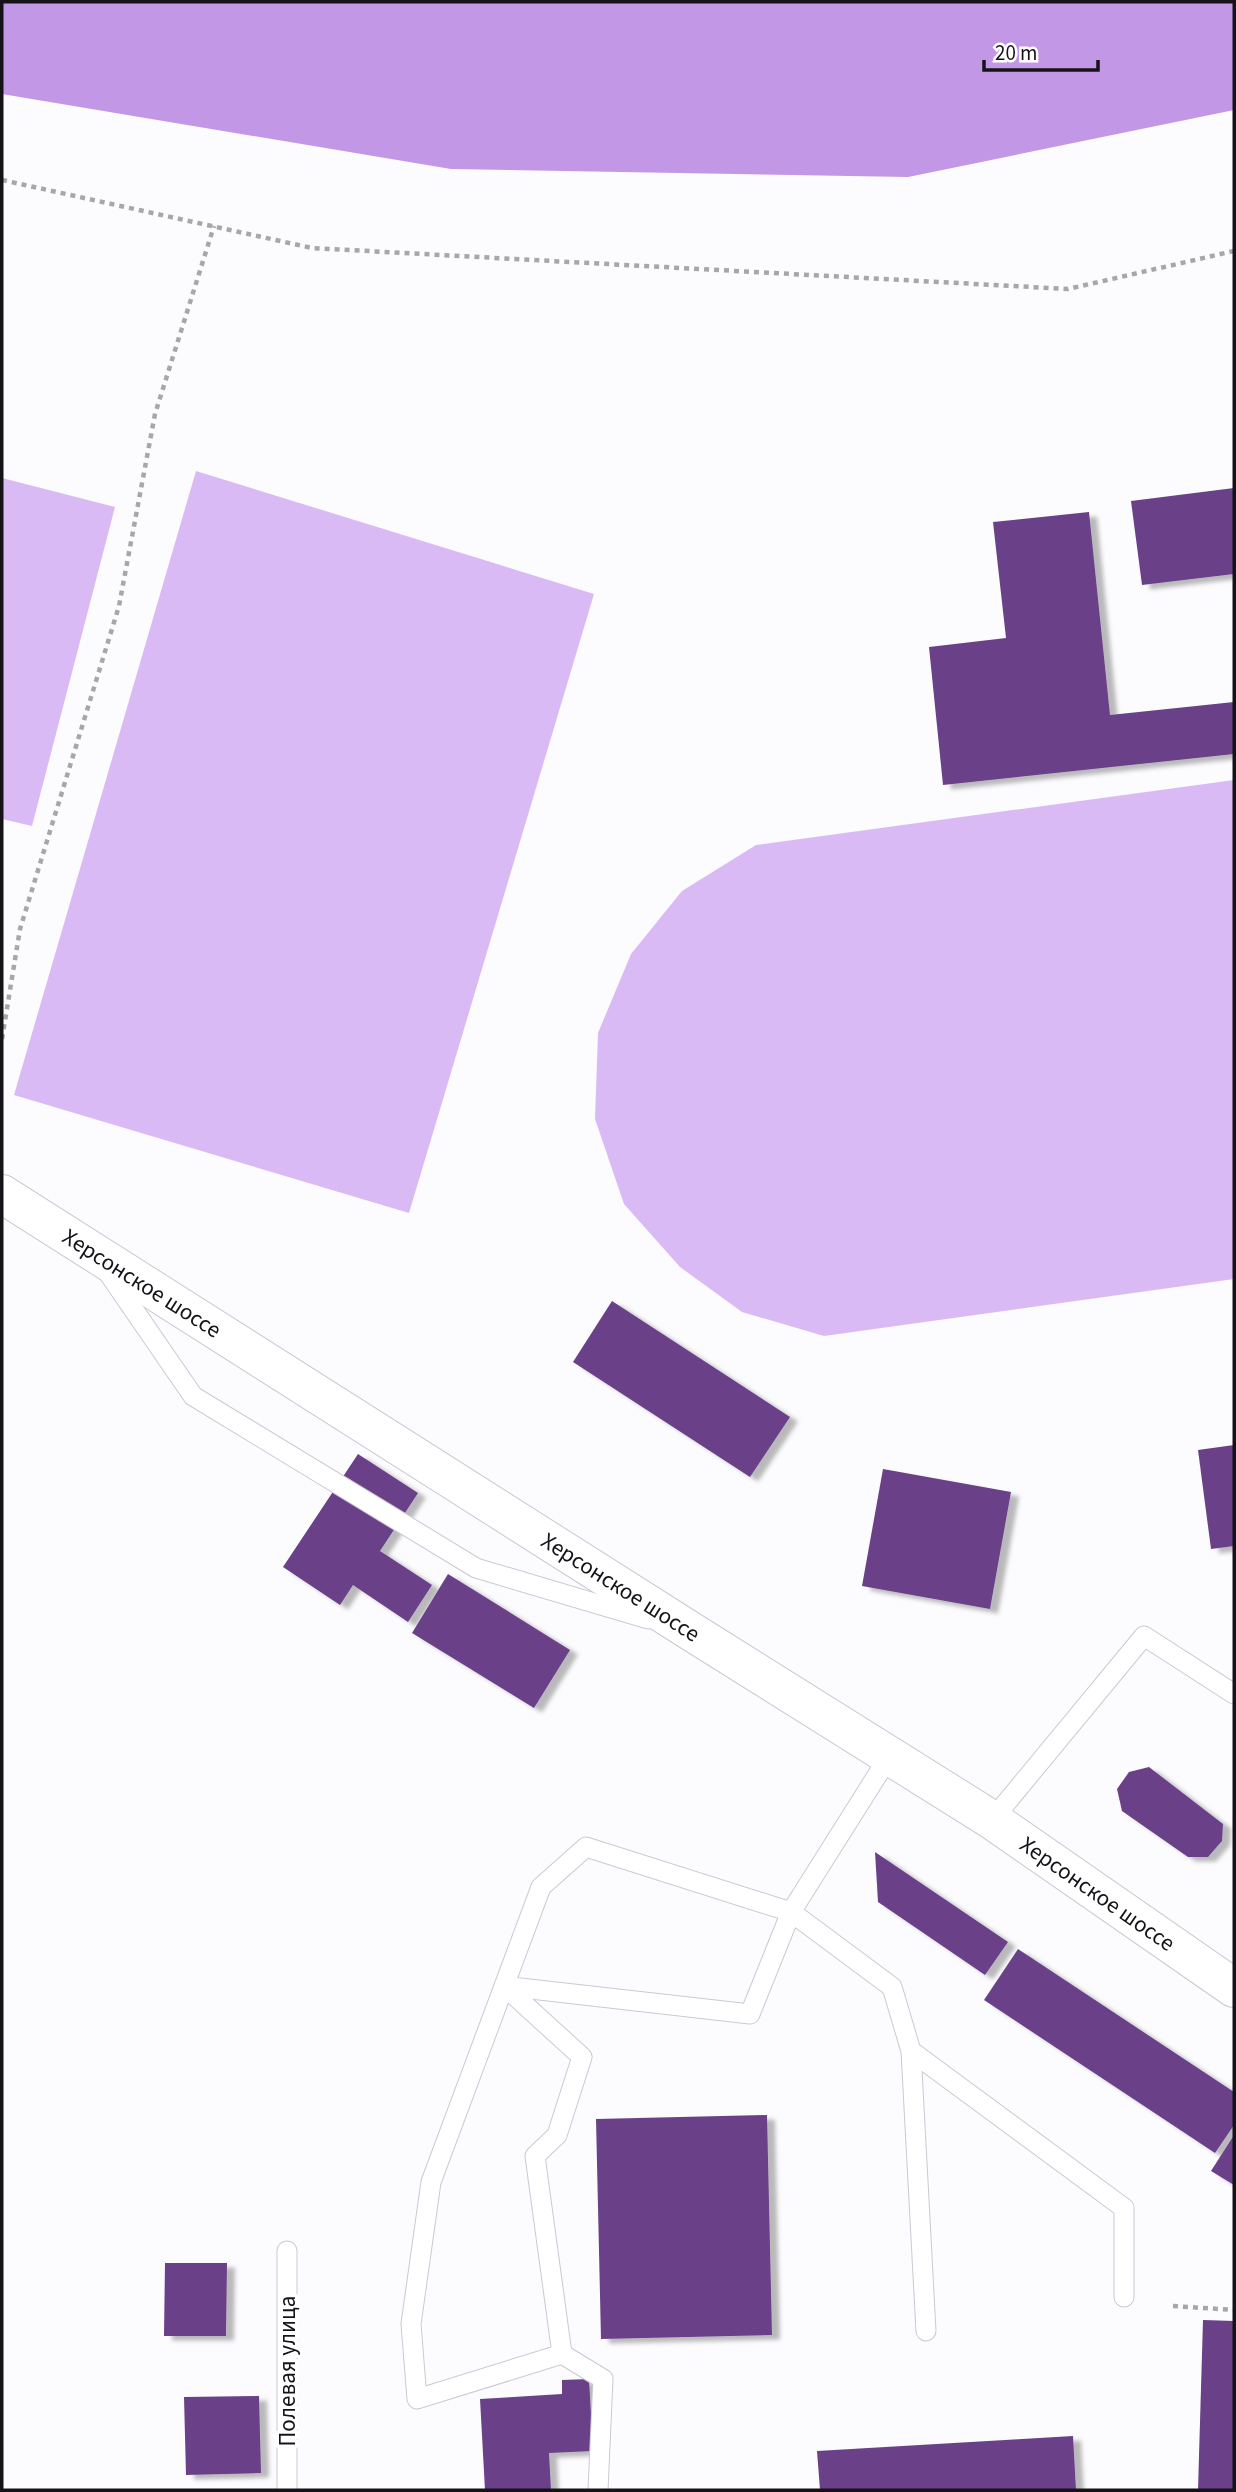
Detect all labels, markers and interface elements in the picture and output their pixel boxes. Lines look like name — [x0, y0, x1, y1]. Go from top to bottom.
scale bar — [984, 28, 1098, 72]
text: 20 m — [995, 38, 1037, 68]
street label: Херсонское шоссе — [56, 1221, 228, 1346]
street label: Херсонское шоссе — [535, 1524, 706, 1650]
street label: Херсонское шоссе — [1013, 1828, 1182, 1959]
street label: Полевая улица — [271, 2296, 304, 2446]

